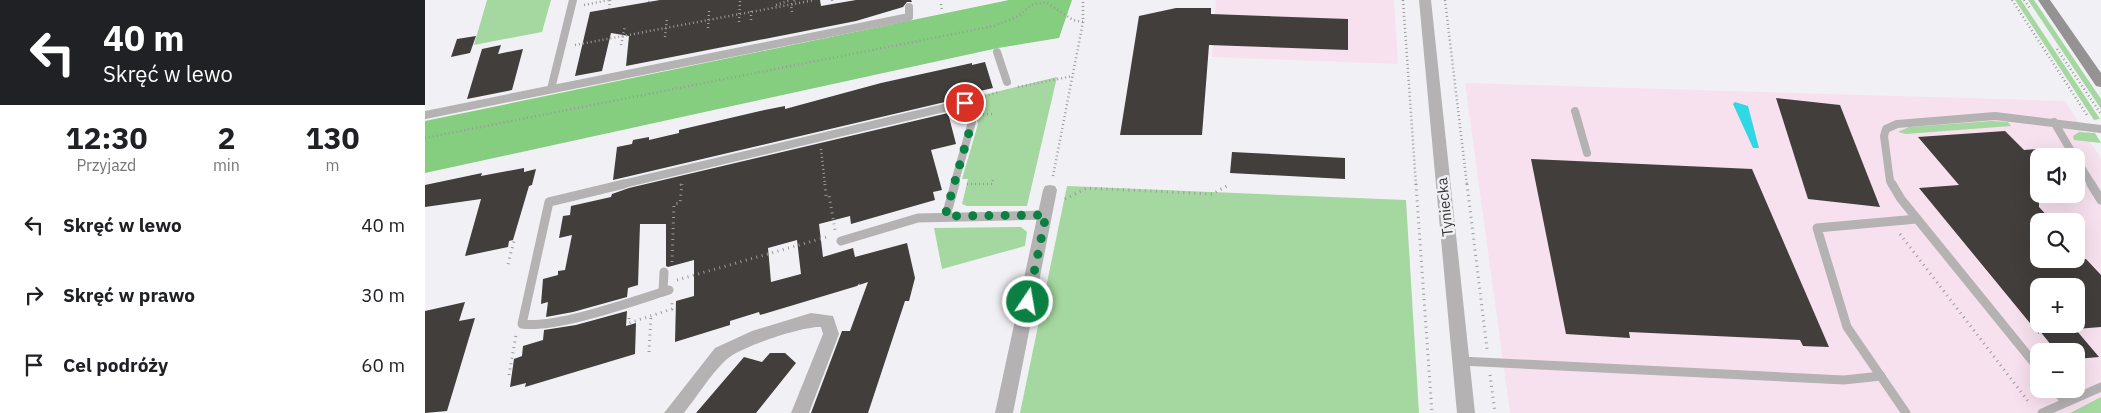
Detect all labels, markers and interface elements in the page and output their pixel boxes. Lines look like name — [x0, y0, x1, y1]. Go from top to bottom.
text: 40 m — [103, 15, 185, 61]
icon: left — [20, 20, 85, 85]
text: Skręć w lewo — [103, 59, 233, 88]
pin — [944, 82, 986, 124]
icon: arrive — [951, 89, 979, 117]
text: 12:30 — [66, 118, 147, 157]
text: 2 — [217, 118, 235, 157]
text: 130 — [305, 118, 359, 157]
map controls — [2030, 148, 2085, 398]
button: sound — [2030, 148, 2085, 203]
text: Przyjazd — [77, 155, 136, 175]
text: min — [213, 155, 240, 175]
text: m — [325, 155, 339, 175]
street label: Tyniecka — [1432, 177, 1457, 238]
icon: left — [20, 211, 48, 239]
text: Skręć w lewo — [63, 213, 182, 237]
text: 40 m — [361, 213, 405, 237]
button: search — [2030, 213, 2085, 268]
position arrow — [1001, 275, 1053, 327]
button: + — [2030, 278, 2085, 333]
icon: right — [20, 281, 48, 309]
text: Skręć w prawo — [63, 283, 195, 307]
text: 30 m — [361, 283, 405, 307]
button: − — [2030, 343, 2085, 398]
icon: arrive — [20, 351, 48, 379]
text: Cel podróży — [63, 353, 168, 377]
text: 60 m — [361, 353, 405, 377]

